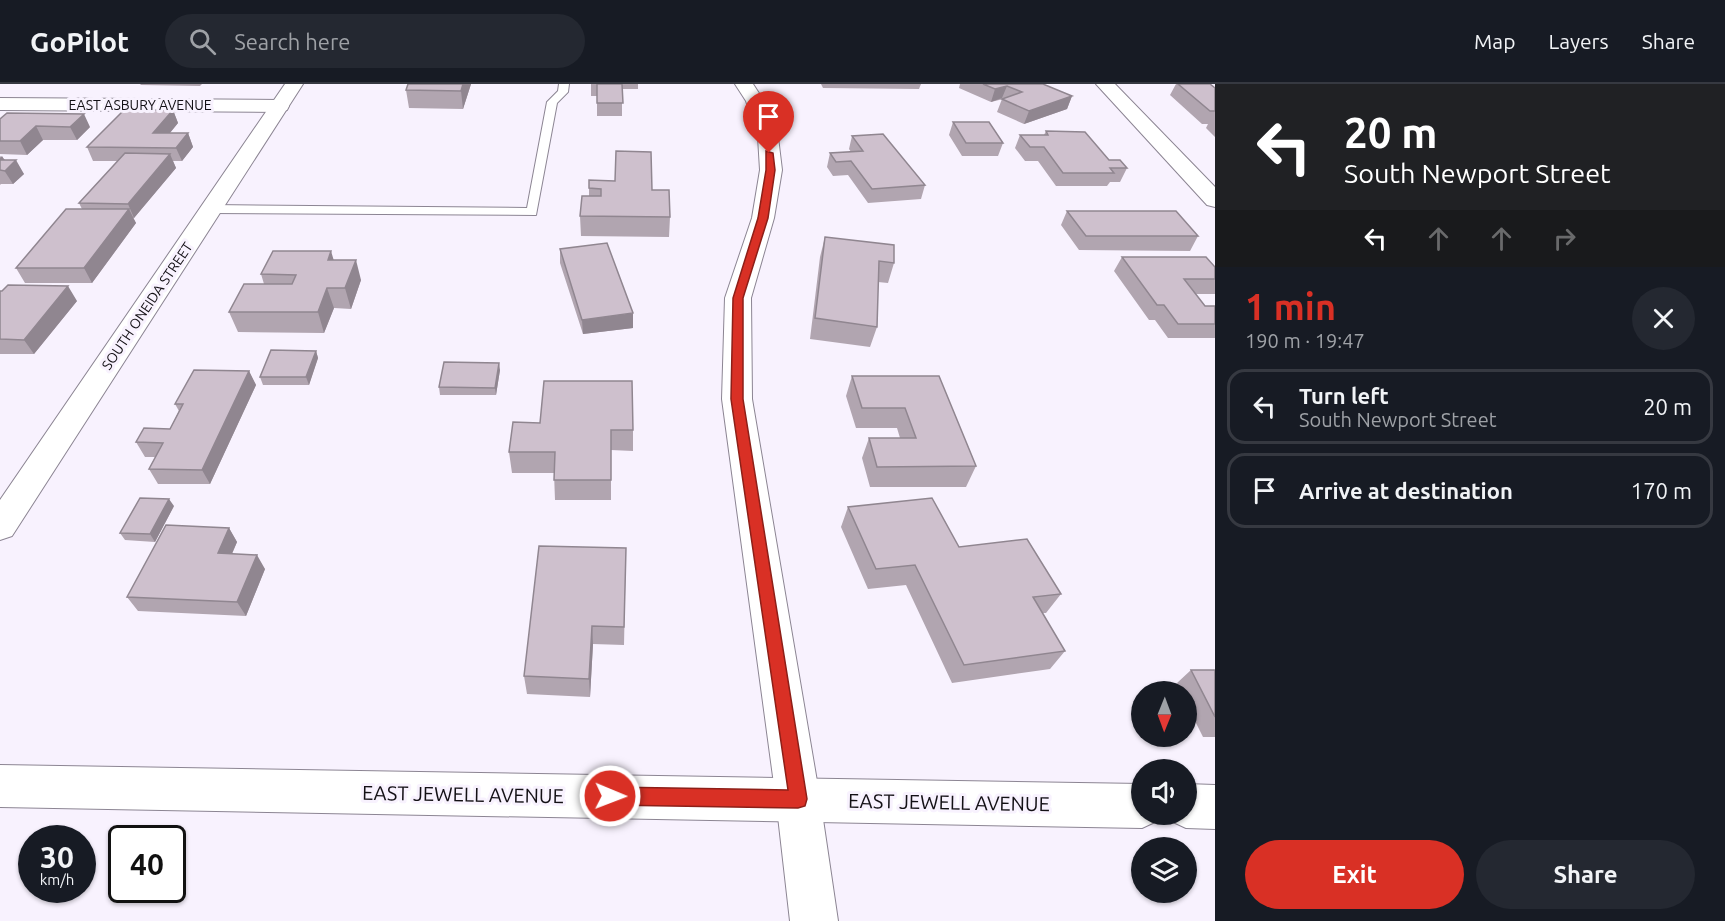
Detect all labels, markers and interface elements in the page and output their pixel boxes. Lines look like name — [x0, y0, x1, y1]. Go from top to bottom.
search box — [165, 14, 585, 68]
icon: search — [186, 25, 219, 58]
text: GoPilot — [30, 26, 129, 57]
text: Search here — [234, 29, 350, 54]
text: Map — [1474, 29, 1515, 53]
text: Layers — [1548, 29, 1609, 53]
text: Share — [1642, 29, 1695, 53]
pin — [743, 91, 794, 153]
street label: EAST ASBURY AVENUE — [68, 97, 212, 113]
icon: arrive — [752, 100, 785, 133]
icon: left — [1245, 108, 1323, 186]
text: 20 m — [1344, 109, 1438, 156]
text: South Newport Street — [1344, 158, 1611, 188]
icon: left — [1359, 222, 1392, 255]
icon: ahead — [1422, 222, 1455, 255]
icon: ahead — [1485, 222, 1518, 255]
icon: right — [1548, 222, 1581, 255]
street label: SOUTH ONEIDA STREET — [98, 239, 196, 373]
text: 1 min — [1245, 286, 1336, 327]
button: close — [1632, 287, 1695, 350]
text: 190 m · 19:47 — [1245, 329, 1365, 352]
text: Turn left — [1299, 383, 1389, 408]
icon: left — [1248, 390, 1281, 423]
text: 20 m — [1643, 394, 1692, 419]
text: South Newport Street — [1299, 408, 1497, 431]
icon: arrive — [1248, 474, 1281, 507]
text: Arrive at destination — [1299, 478, 1513, 503]
text: 170 m — [1631, 478, 1692, 503]
north arrow — [1131, 681, 1197, 747]
map controls — [1131, 681, 1197, 903]
button: sound — [1131, 759, 1197, 825]
position arrow — [578, 764, 642, 828]
street label: EAST JEWELL AVENUE — [362, 781, 564, 807]
street label: EAST JEWELL AVENUE — [848, 789, 1050, 815]
speed limit sign: 40 — [108, 825, 186, 903]
button: layers — [1131, 837, 1197, 903]
text: 30 — [40, 840, 74, 874]
button: Exit — [1245, 840, 1464, 909]
button: Share — [1476, 840, 1695, 909]
text: km/h — [40, 871, 74, 888]

